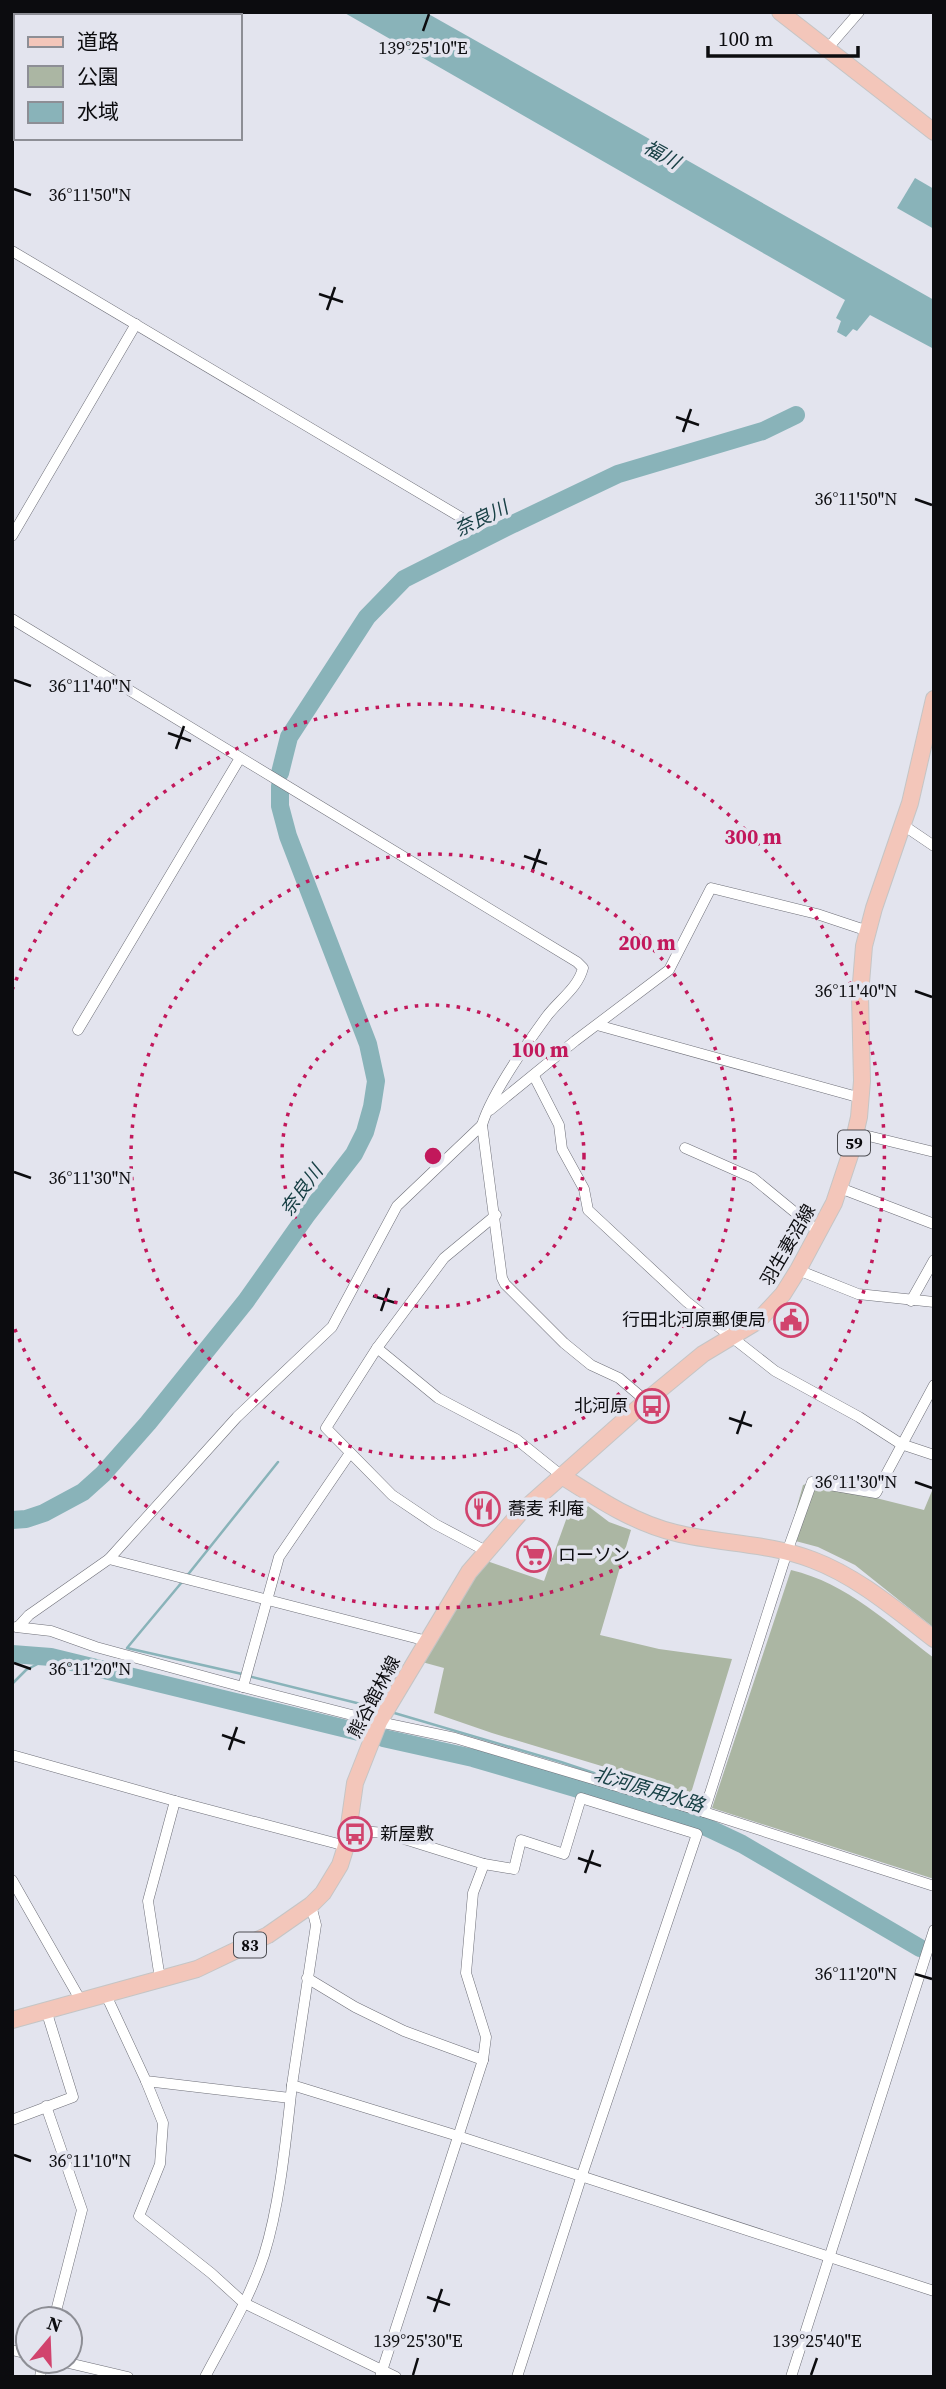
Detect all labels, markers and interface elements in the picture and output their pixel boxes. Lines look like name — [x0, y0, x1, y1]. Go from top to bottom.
legend — [14, 14, 242, 140]
scale bar — [708, 14, 858, 58]
text: 100 m — [718, 24, 773, 53]
text: 道路 — [77, 27, 119, 56]
text: 139°25'10"E — [378, 35, 468, 60]
text: 公園 — [77, 62, 119, 91]
text: 水域 — [77, 97, 119, 126]
water label: 福川 — [639, 133, 687, 176]
text: 36°11'50"N — [49, 182, 131, 207]
text: 36°11'50"N — [815, 486, 897, 511]
water label: 奈良川 — [450, 493, 514, 542]
text: 36°11'40"N — [49, 673, 131, 698]
text: 300 m — [724, 822, 782, 851]
text: 200 m — [618, 928, 676, 957]
text: 36°11'40"N — [815, 978, 897, 1003]
text: 100 m — [511, 1035, 569, 1064]
road number: 59 — [838, 1130, 870, 1156]
centre of rings — [421, 1144, 445, 1168]
water label: 奈良川 — [274, 1158, 329, 1221]
text: 36°11'30"N — [49, 1165, 131, 1190]
street label: 羽生妻沼線 — [754, 1200, 821, 1290]
public building icon: 行田北河原郵便局 — [772, 1301, 810, 1339]
place label: 行田北河原郵便局 — [622, 1307, 766, 1332]
bus stop icon: 北河原 — [633, 1387, 671, 1425]
place label: 北河原 — [574, 1393, 628, 1418]
text: 36°11'30"N — [815, 1469, 897, 1494]
restaurant icon: 蕎麦 利庵 — [464, 1490, 502, 1528]
place label: 蕎麦 利庵 — [508, 1496, 584, 1521]
supermarket icon: ローソン — [515, 1536, 553, 1574]
place label: ローソン — [558, 1542, 630, 1567]
street label: 熊谷館林線 — [341, 1651, 406, 1742]
text: 36°11'20"N — [49, 1656, 131, 1681]
water label: 北河原用水路 — [591, 1760, 709, 1819]
bus stop icon: 新屋敷 — [336, 1815, 374, 1853]
place label: 新屋敷 — [380, 1821, 434, 1846]
road number: 83 — [234, 1932, 266, 1957]
text: 36°11'20"N — [815, 1961, 897, 1986]
text: 36°11'10"N — [49, 2148, 131, 2173]
north arrow — [14, 2305, 84, 2375]
text: N — [44, 2309, 65, 2339]
text: 139°25'30"E — [373, 2328, 463, 2353]
text: 139°25'40"E — [772, 2328, 862, 2353]

